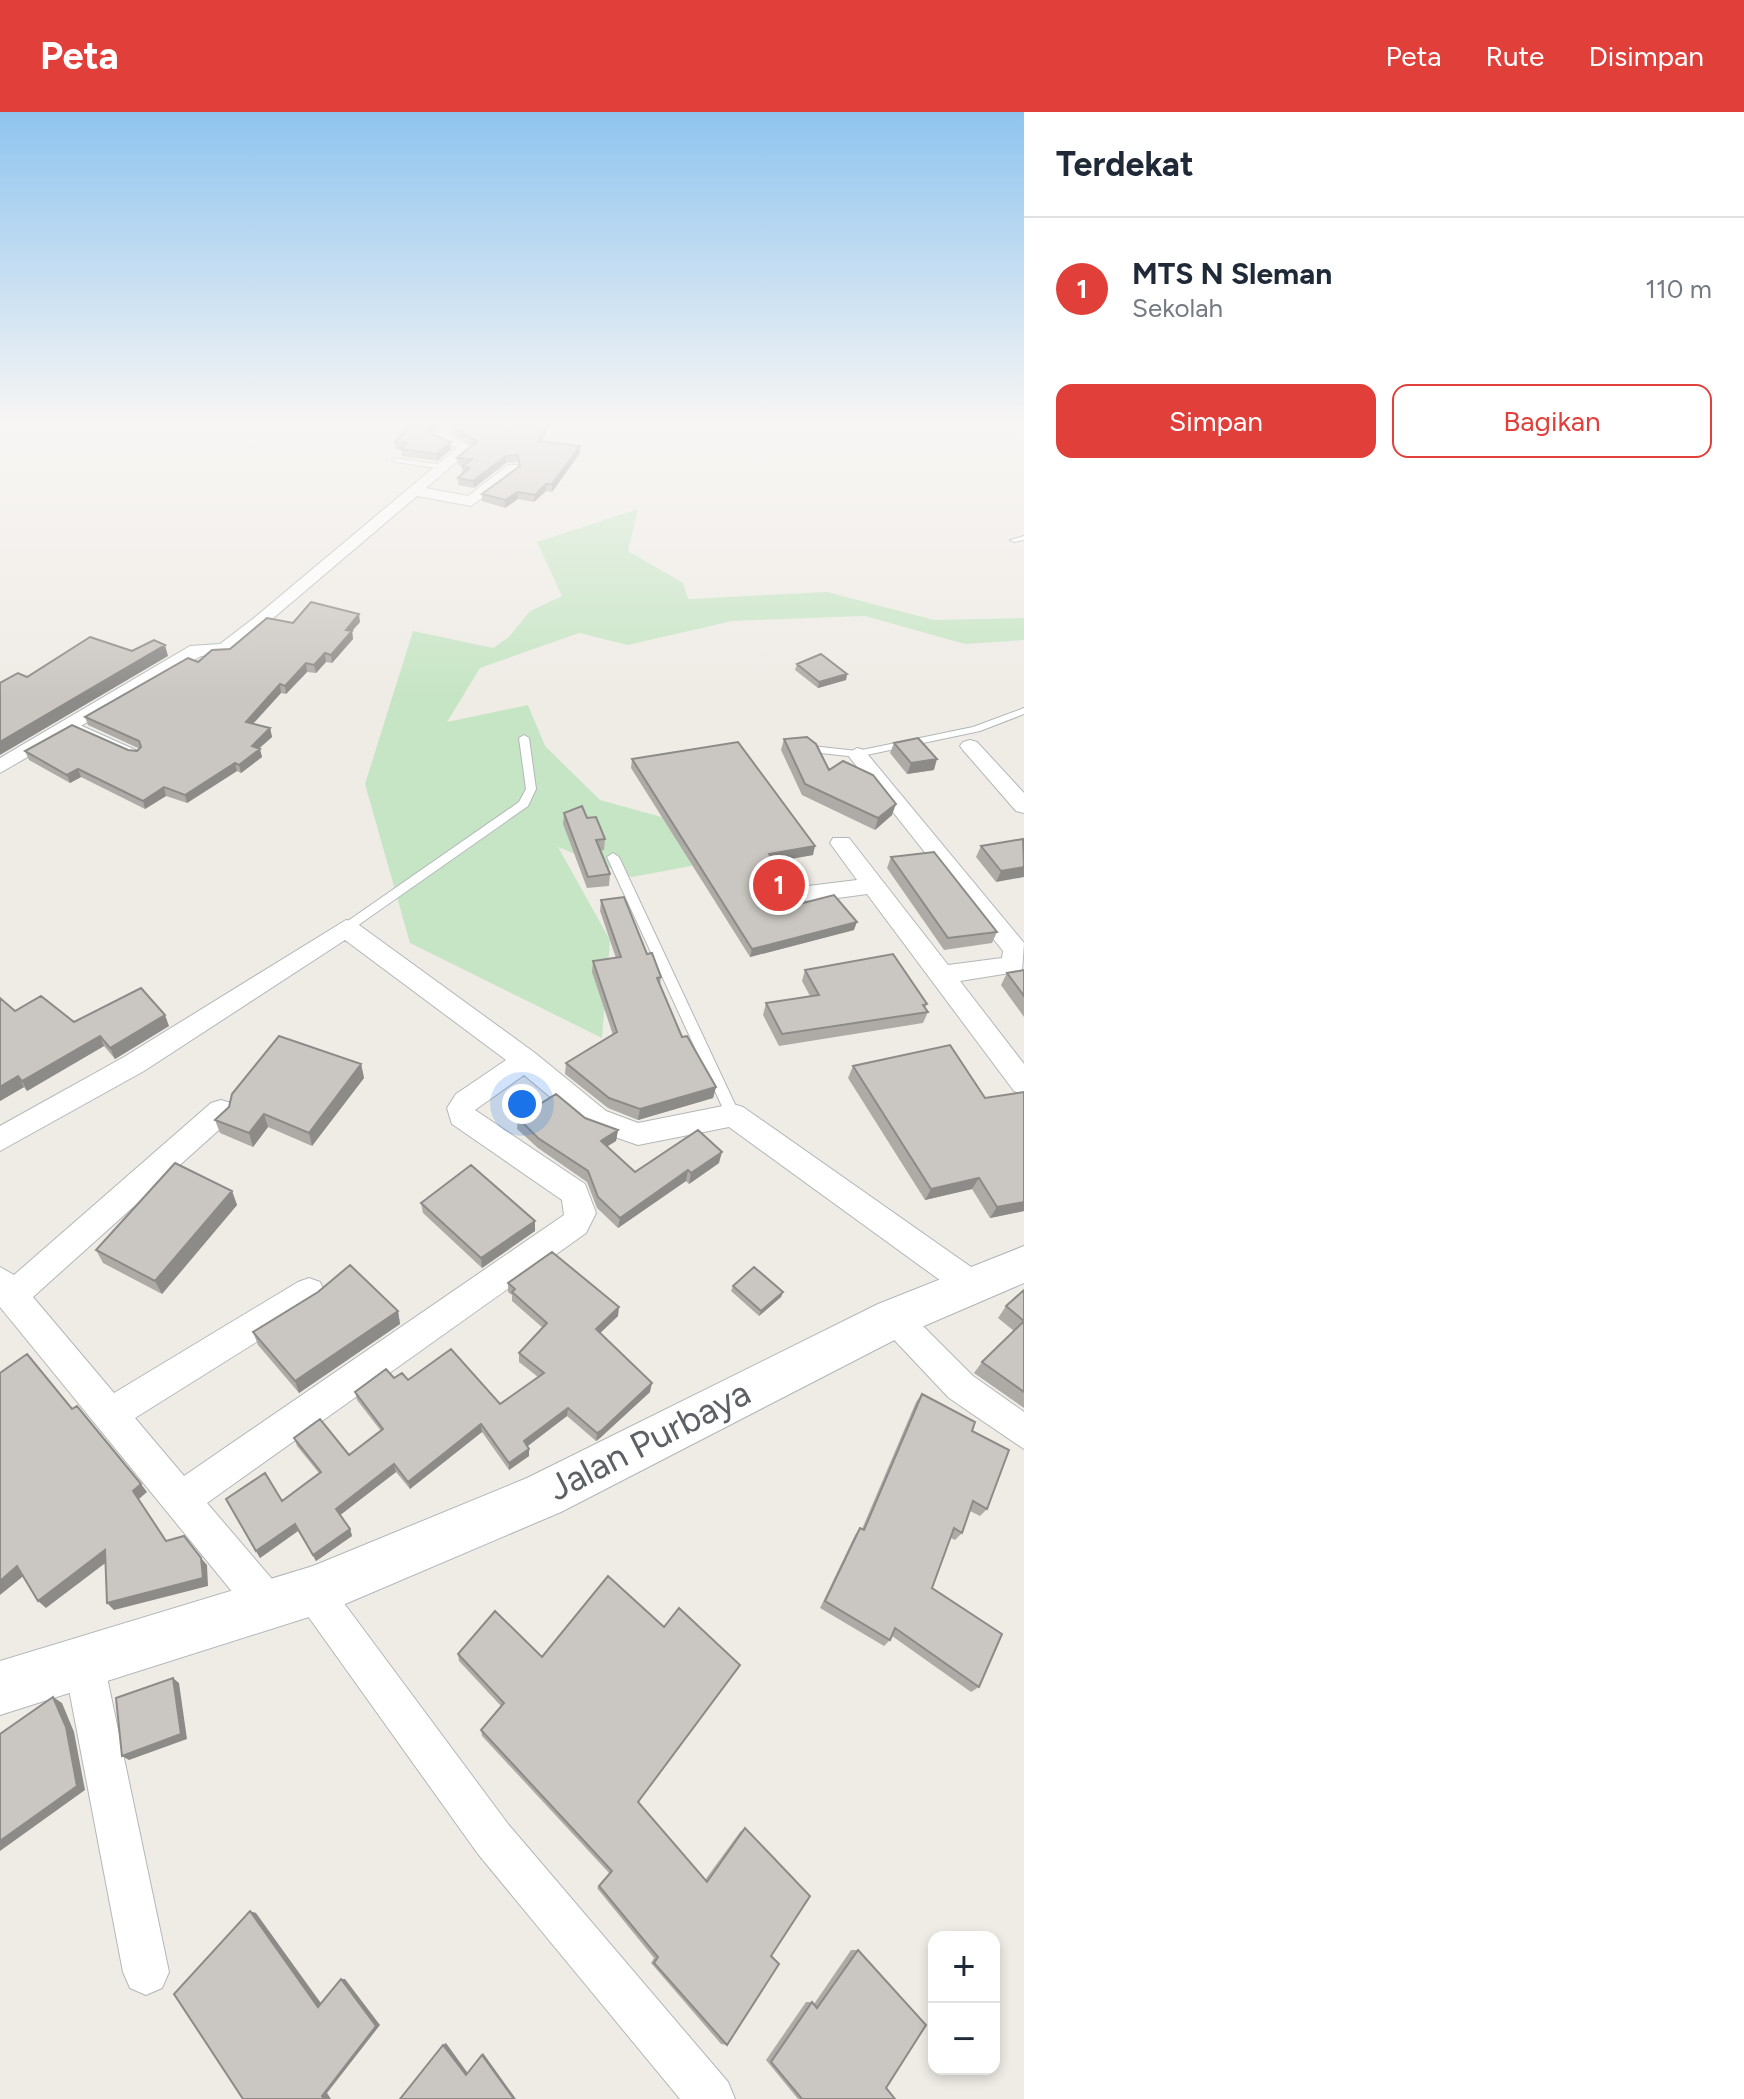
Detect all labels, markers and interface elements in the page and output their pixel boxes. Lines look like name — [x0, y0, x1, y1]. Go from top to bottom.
text: Peta — [40, 33, 119, 79]
text: Peta — [1385, 39, 1441, 73]
text: Rute — [1485, 39, 1544, 73]
text: Disimpan — [1588, 39, 1704, 73]
text: Terdekat — [1056, 144, 1194, 185]
text: MTS N Sleman — [1132, 255, 1332, 292]
text: 1 — [1077, 273, 1087, 305]
text: 110 m — [1645, 273, 1712, 305]
text: Sekolah — [1132, 292, 1223, 324]
button: Simpan — [1056, 384, 1376, 458]
button: Bagikan — [1392, 384, 1712, 458]
pin: 1 — [753, 855, 805, 915]
your location — [502, 1084, 542, 1124]
street label: Jalan Purbaya — [541, 1371, 757, 1509]
map controls — [928, 1931, 1000, 2075]
button: + — [928, 1931, 1000, 2003]
button: − — [928, 2003, 1000, 2075]

